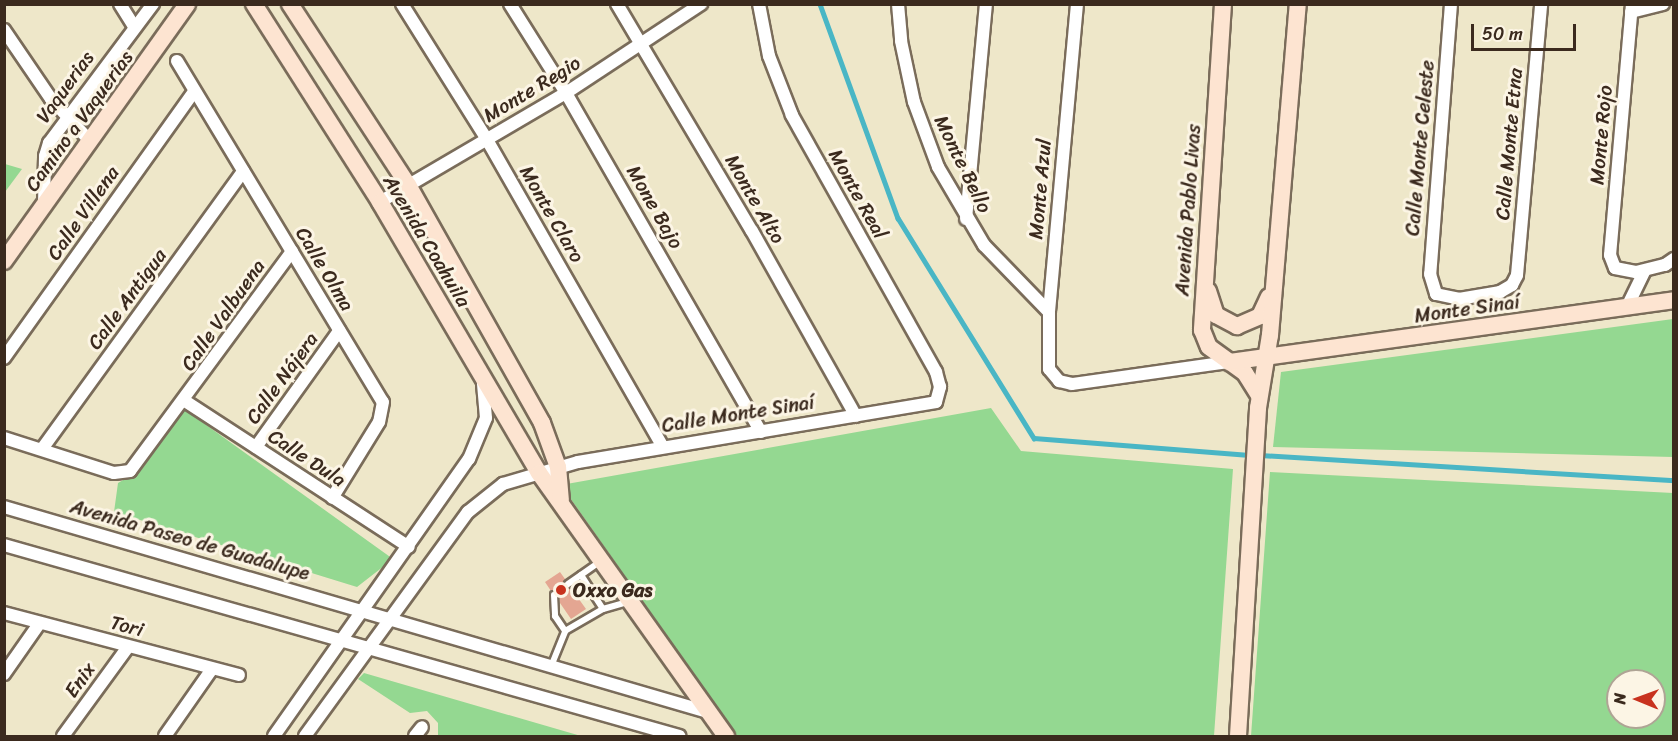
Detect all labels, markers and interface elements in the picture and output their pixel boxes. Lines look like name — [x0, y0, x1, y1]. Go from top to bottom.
scale bar — [1474, 12, 1579, 50]
text: 50 m — [1482, 18, 1523, 50]
street label: Camino a Vaquerias — [20, 46, 138, 196]
street label: Vaquerias — [31, 47, 99, 127]
street label: Monte Regio — [479, 51, 585, 127]
street label: Calle Monte Celeste — [1400, 59, 1440, 237]
street label: Calle Monte Etna — [1490, 67, 1528, 221]
street label: Monte Rojo — [1585, 84, 1617, 186]
street label: Monte Bello — [929, 111, 997, 217]
street label: Avenida Pablo Livas — [1170, 123, 1206, 297]
street label: Monte Azul — [1024, 138, 1056, 240]
street label: Monte Real — [823, 145, 893, 243]
street label: Monte Alto — [720, 150, 790, 248]
street label: Calle Villena — [42, 161, 124, 265]
street label: Monte Claro — [515, 161, 589, 267]
street label: Mone Bajo — [622, 161, 688, 253]
street label: Avenida Coahuila — [378, 171, 476, 311]
street label: Calle Olma — [291, 223, 359, 315]
street label: Calle Antigua — [82, 244, 172, 354]
street label: Calle Valbuena — [177, 256, 269, 374]
street label: Monte Sinaí — [1413, 290, 1521, 328]
street label: Calle Nájera — [240, 327, 324, 429]
street label: Calle Monte Sinaí — [659, 390, 817, 438]
street label: Calle Dula — [264, 424, 350, 492]
street label: Avenida Paseo de Guadalupe — [67, 494, 313, 586]
place label: Oxxo Gas — [573, 578, 653, 602]
marker: Oxxo Gas — [554, 583, 568, 597]
street label: Tori — [108, 610, 146, 642]
street label: Enix — [59, 658, 101, 702]
north arrow — [1606, 669, 1666, 729]
text: N — [1605, 693, 1634, 705]

